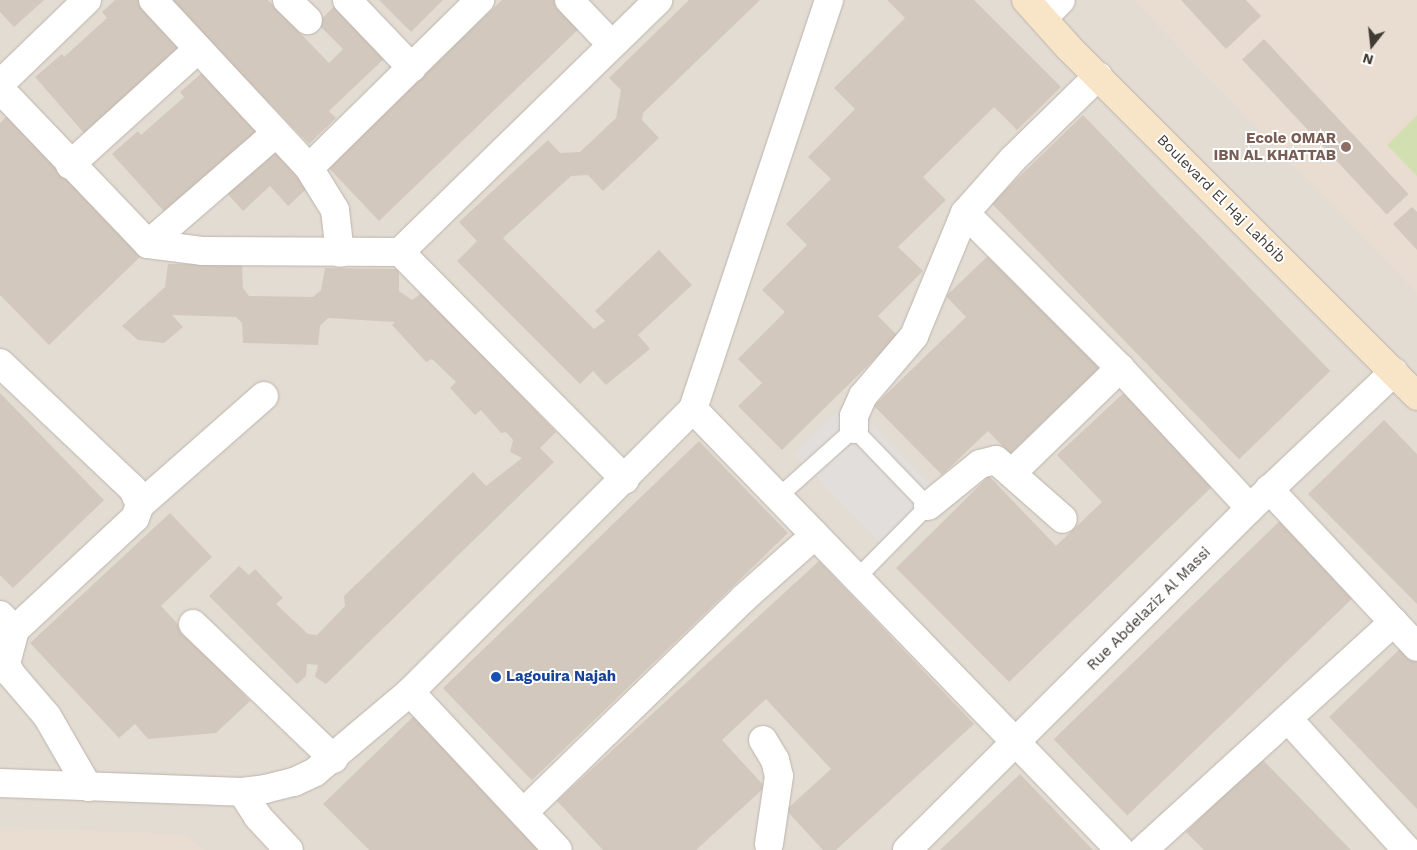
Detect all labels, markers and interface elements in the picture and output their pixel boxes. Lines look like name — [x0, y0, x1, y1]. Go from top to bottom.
north arrow — [1347, 20, 1397, 70]
text: N — [1361, 50, 1375, 69]
place label: Ecole OMAR IBN AL KHATTAB — [1213, 129, 1336, 164]
street label: Boulevard El Haj Lahbib — [1153, 131, 1289, 267]
marker: Ecole OMAR IBN AL KHATTAB — [1340, 141, 1352, 153]
street label: Rue Abdelaziz Al Massi — [1083, 543, 1215, 675]
place label: Lagouira Najah — [506, 668, 616, 686]
marker: Lagouira Najah — [490, 671, 502, 683]

